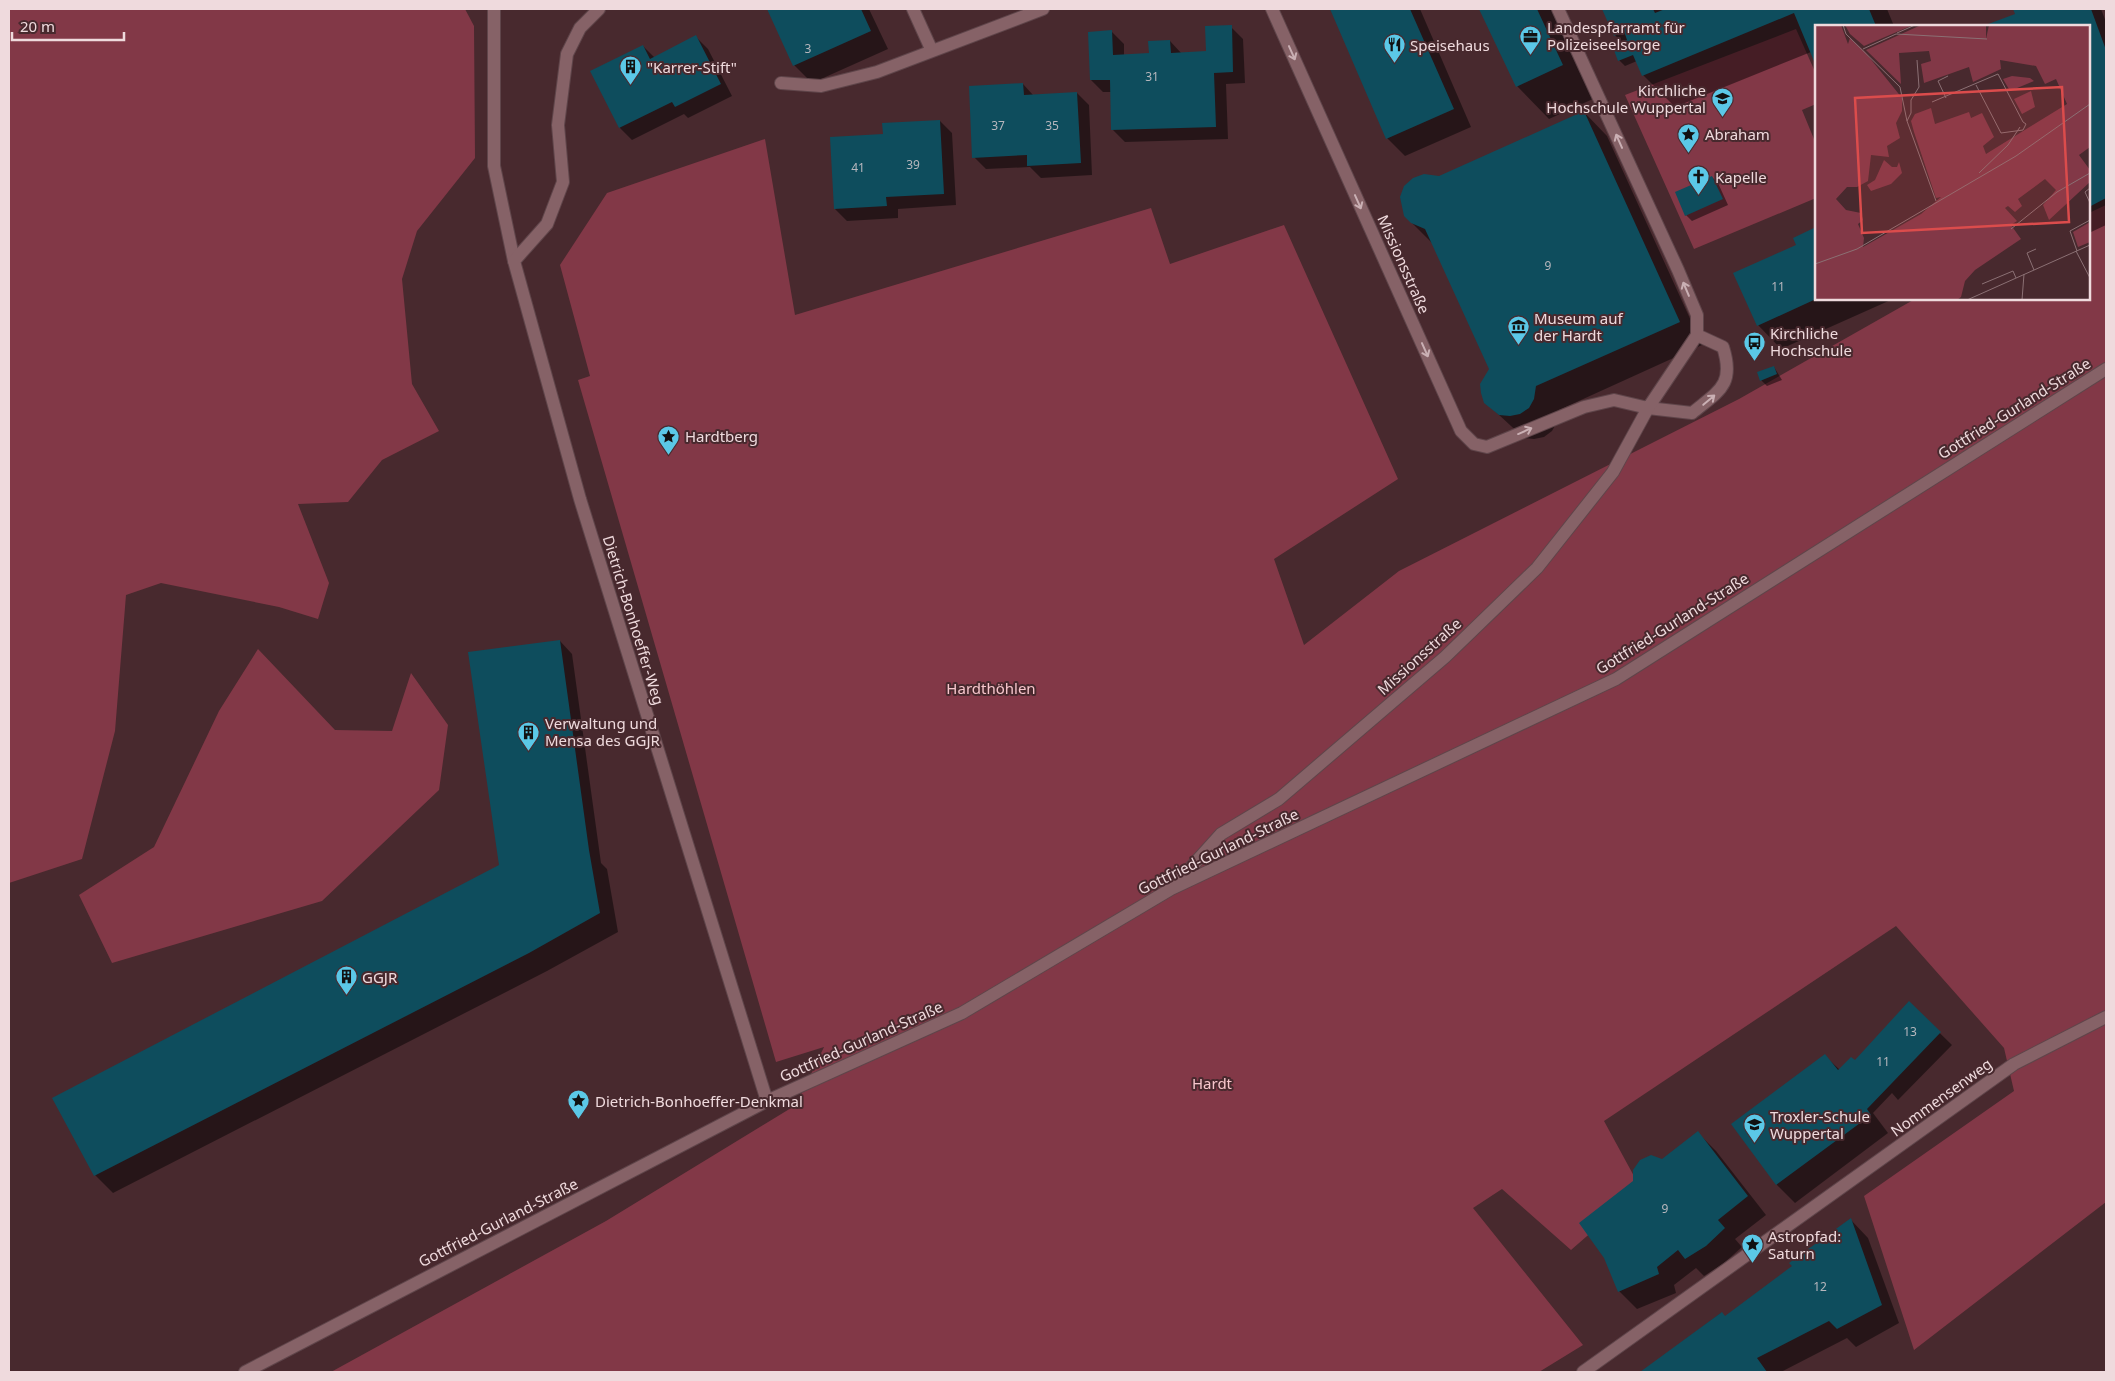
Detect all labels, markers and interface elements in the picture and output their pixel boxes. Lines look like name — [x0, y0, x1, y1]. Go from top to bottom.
scale bar — [12, 10, 125, 42]
text: 20 m — [20, 16, 55, 36]
place label: Landespfarramt für Polizeiseelsorge — [1547, 17, 1685, 54]
office icon: Landespfarramt für Polizeiseelsorge — [1519, 24, 1543, 55]
inset map — [1815, 25, 2090, 300]
restaurant icon: Speisehaus — [1382, 33, 1406, 64]
place label: Speisehaus — [1410, 35, 1490, 55]
house number: 3 — [805, 40, 812, 57]
one-way arrow — [1288, 45, 1297, 60]
building icon: "Karrer-Stift" — [619, 55, 643, 86]
place label: "Karrer-Stift" — [647, 57, 737, 77]
house number: 31 — [1145, 68, 1159, 85]
place label: Kirchliche Hochschule Wuppertal — [1546, 80, 1706, 117]
school or university icon: Kirchliche Hochschule Wuppertal — [1710, 87, 1734, 118]
house number: 37 — [991, 117, 1005, 134]
house number: 35 — [1045, 117, 1059, 134]
place icon: Abraham — [1677, 122, 1701, 153]
place label: Abraham — [1705, 124, 1770, 144]
one-way arrow — [1614, 134, 1624, 149]
house number: 39 — [906, 156, 920, 173]
house number: 41 — [851, 159, 865, 176]
church icon: Kapelle — [1687, 165, 1711, 196]
place label: Kapelle — [1715, 167, 1767, 187]
one-way arrow — [1354, 194, 1364, 209]
street label: Missionsstraße — [1373, 211, 1435, 317]
house number: 9 — [1545, 257, 1552, 274]
house number: 11 — [1771, 278, 1785, 295]
one-way arrow — [1681, 282, 1691, 297]
place label: Museum auf der Hardt — [1534, 308, 1623, 345]
museum icon: Museum auf der Hardt — [1506, 315, 1530, 346]
place label: Kirchliche Hochschule — [1770, 323, 1852, 360]
bus stop icon: Kirchliche Hochschule — [1742, 330, 1766, 361]
one-way arrow — [1420, 342, 1430, 357]
street label: Gottfried-Gurland-Straße — [1934, 353, 2094, 463]
one-way arrow — [1702, 394, 1715, 405]
place icon: Hardtberg — [657, 424, 681, 455]
one-way arrow — [1518, 425, 1533, 434]
place label: Hardtberg — [685, 426, 758, 446]
street label: Dietrich-Bonhoeffer-Weg — [599, 533, 669, 707]
street label: Gottfried-Gurland-Straße — [1592, 568, 1752, 678]
street label: Missionsstraße — [1373, 613, 1465, 699]
park label: Hardthöhlen — [946, 678, 1036, 698]
place label: Verwaltung und Mensa des GGJR — [545, 713, 661, 750]
building icon: Verwaltung und Mensa des GGJR — [517, 720, 541, 751]
street label: Gottfried-Gurland-Straße — [1134, 803, 1302, 899]
building icon: GGJR — [334, 965, 358, 996]
place label: GGJR — [362, 967, 398, 987]
street label: Gottfried-Gurland-Straße — [776, 996, 946, 1086]
house number: 13 — [1903, 1023, 1917, 1040]
house number: 11 — [1876, 1053, 1890, 1070]
street label: Nommensenweg — [1886, 1053, 1996, 1141]
park label: Hardt — [1192, 1073, 1233, 1093]
place icon: Dietrich-Bonhoeffer-Denkmal — [567, 1089, 591, 1120]
place label: Dietrich-Bonhoeffer-Denkmal — [595, 1091, 803, 1111]
place label: Troxler-Schule Wuppertal — [1770, 1106, 1870, 1143]
school or university icon: Troxler-Schule Wuppertal — [1742, 1113, 1766, 1144]
street label: Gottfried-Gurland-Straße — [415, 1173, 581, 1271]
house number: 9 — [1662, 1200, 1669, 1217]
place label: Astropfad: Saturn — [1768, 1226, 1841, 1263]
place icon: Astropfad: Saturn — [1740, 1233, 1764, 1264]
house number: 12 — [1813, 1278, 1827, 1295]

